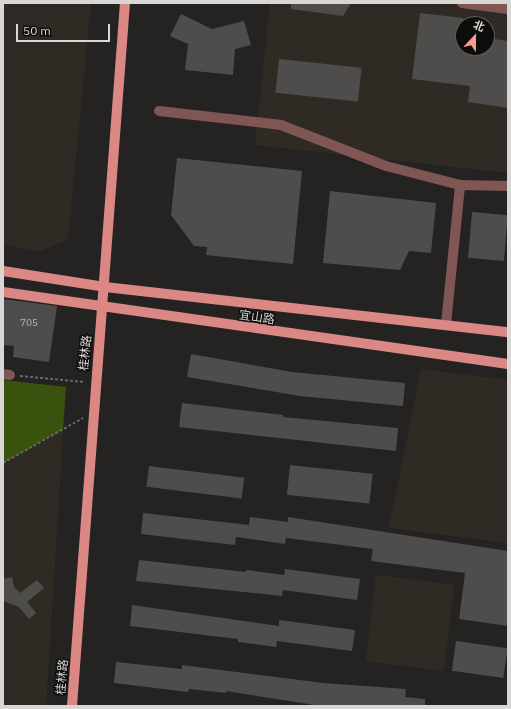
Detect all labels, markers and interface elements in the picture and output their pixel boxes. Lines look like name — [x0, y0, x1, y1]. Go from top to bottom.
scale bar — [18, 16, 112, 42]
north arrow — [455, 16, 495, 56]
text: 北 — [471, 17, 487, 34]
text: 50 m — [23, 23, 51, 38]
street label: 宜山路 — [238, 307, 276, 327]
house number: 705 — [20, 317, 38, 329]
street label: 桂林路 — [76, 334, 94, 372]
street label: 桂林路 — [53, 658, 71, 696]

